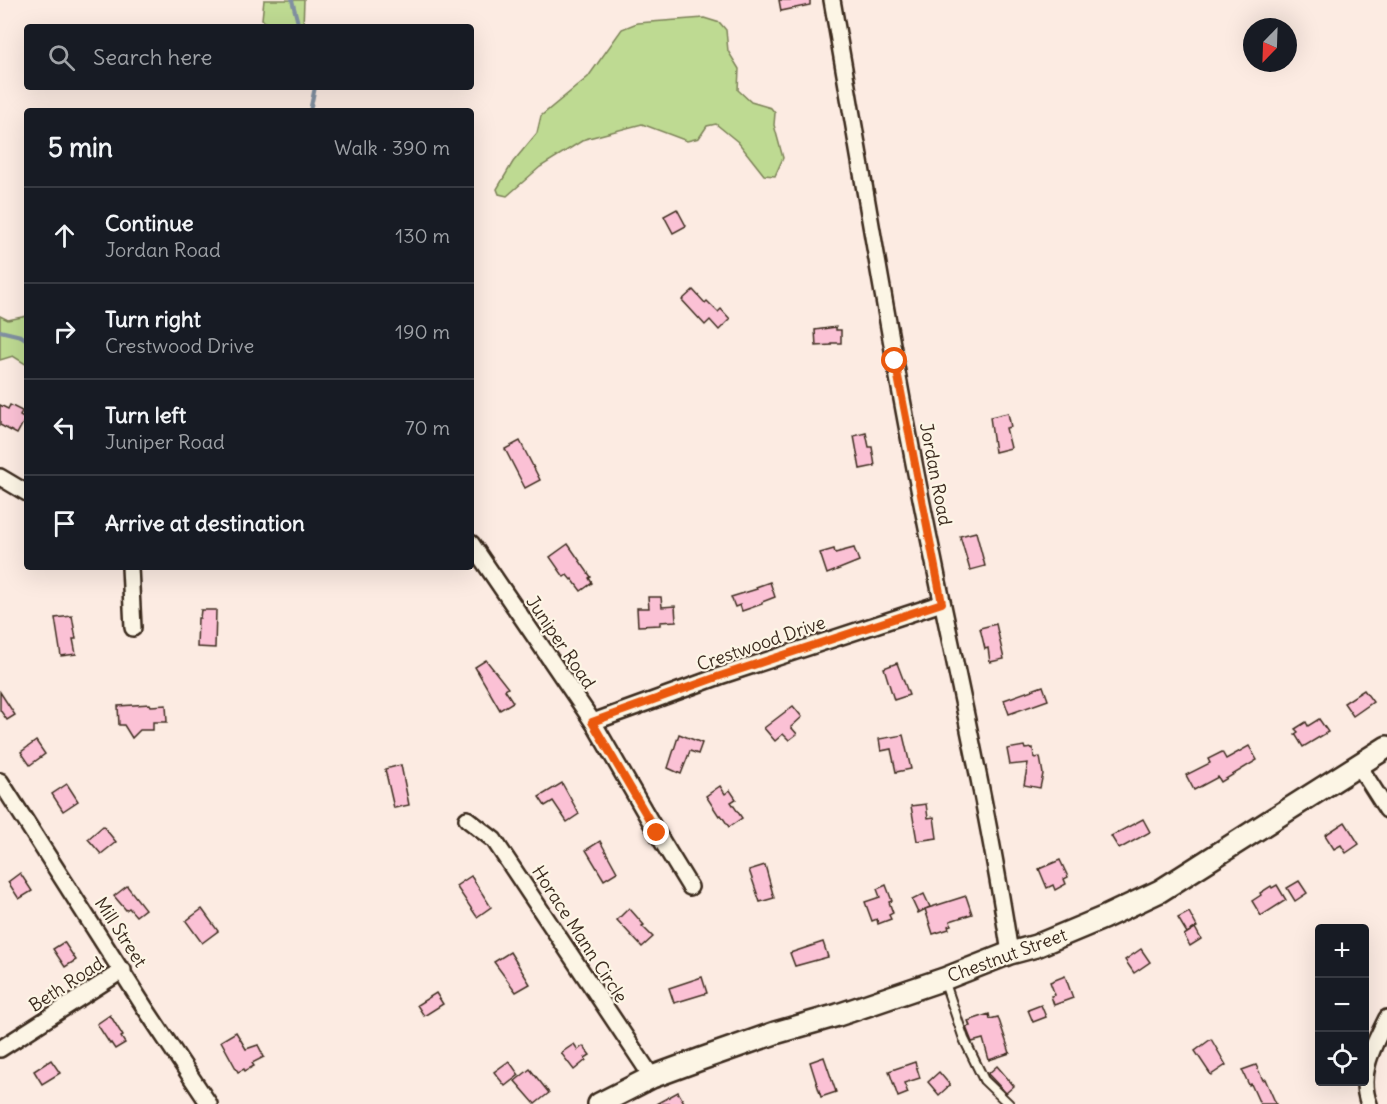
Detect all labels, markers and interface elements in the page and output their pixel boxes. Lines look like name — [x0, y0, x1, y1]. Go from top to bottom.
north arrow — [1243, 18, 1297, 72]
search box — [24, 24, 474, 90]
icon: search — [45, 41, 78, 74]
text: Search here — [93, 43, 212, 71]
text: 5 min — [48, 131, 113, 164]
text: Walk · 390 m — [334, 135, 450, 160]
text: Continue — [105, 209, 194, 237]
icon: ahead — [48, 219, 81, 252]
text: 130 m — [395, 223, 450, 248]
text: Jordan Road — [105, 237, 221, 262]
text: Turn right — [105, 305, 201, 333]
icon: right — [48, 315, 81, 348]
text: 190 m — [395, 319, 450, 344]
text: Crestwood Drive — [105, 333, 254, 358]
route start — [881, 347, 907, 373]
text: Turn left — [105, 401, 186, 429]
icon: left — [48, 411, 81, 444]
text: 70 m — [405, 415, 450, 440]
street label: Jordan Road — [915, 421, 957, 528]
text: Juniper Road — [105, 429, 225, 454]
icon: arrive — [48, 507, 81, 540]
text: Arrive at destination — [105, 509, 305, 537]
street label: Juniper Road — [521, 591, 601, 693]
street label: Crestwood Drive — [694, 610, 828, 676]
route end — [643, 819, 669, 845]
street label: Horace Mann Circle — [527, 861, 633, 1007]
street label: Mill Street — [90, 893, 152, 971]
street label: Chestnut Street — [944, 923, 1070, 987]
map controls — [1315, 924, 1369, 1086]
button: + — [1315, 924, 1369, 978]
street label: Beth Road — [24, 951, 108, 1017]
button: − — [1315, 978, 1369, 1032]
button: locate — [1315, 1032, 1369, 1086]

